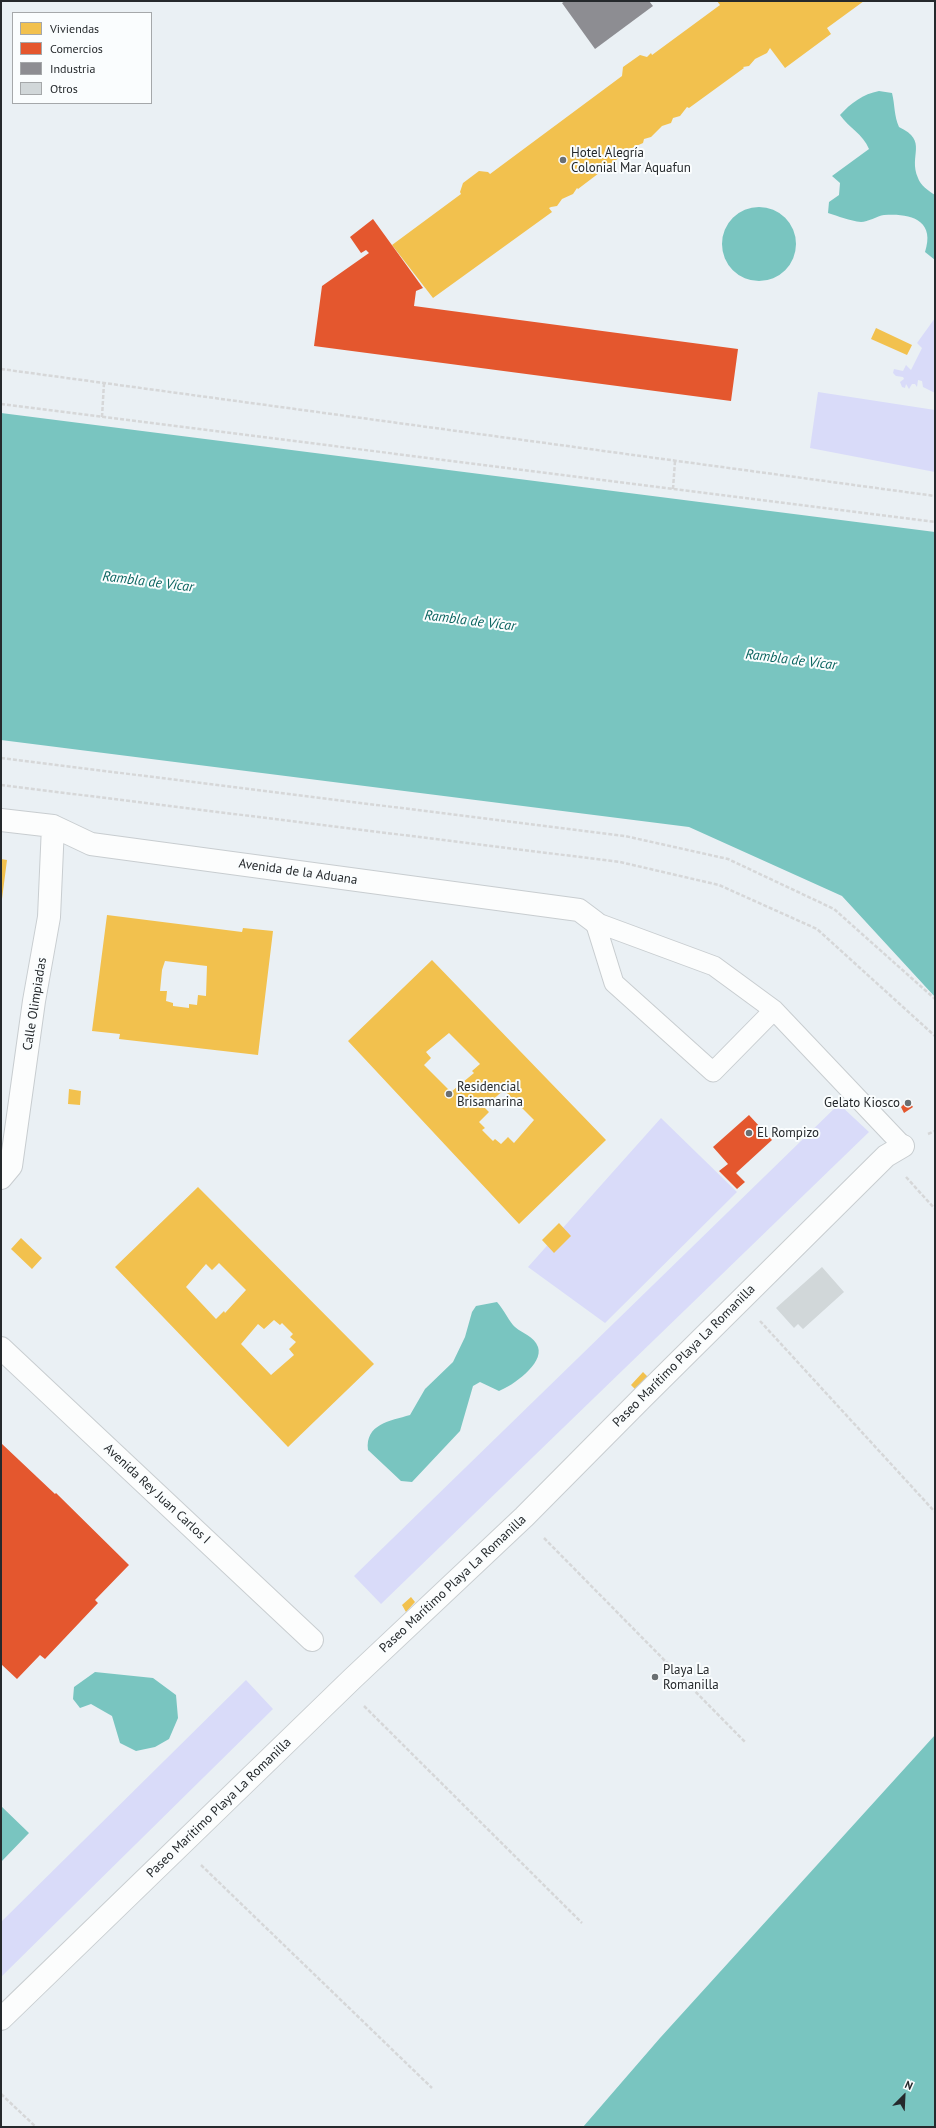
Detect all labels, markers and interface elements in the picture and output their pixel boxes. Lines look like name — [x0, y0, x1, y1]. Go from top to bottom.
legend — [12, 12, 152, 104]
text: Viviendas — [50, 21, 99, 36]
text: Comercios — [50, 41, 103, 56]
text: Industria — [50, 61, 95, 76]
text: Otros — [50, 81, 78, 96]
place label: Hotel Alegría Colonial Mar Aquafun — [571, 145, 691, 176]
marker: Hotel Alegría Colonial Mar Aquafun — [558, 155, 568, 165]
water label: Rambla de Vícar — [101, 568, 195, 596]
water label: Rambla de Vícar — [423, 607, 517, 635]
water label: Rambla de Vícar — [744, 646, 838, 674]
street label: Avenida de la Aduana — [238, 856, 358, 888]
street label: Calle Olimpiadas — [20, 956, 50, 1052]
place label: Residencial Brisamarina — [457, 1079, 523, 1110]
marker: Residencial Brisamarina — [444, 1089, 454, 1099]
place label: Gelato Kiosco — [824, 1095, 900, 1111]
marker: Gelato Kiosco — [903, 1098, 913, 1108]
place label: El Rompizo — [757, 1125, 819, 1141]
marker: El Rompizo — [744, 1128, 754, 1138]
street label: Paseo Marítimo Playa La Romanilla — [610, 1282, 758, 1430]
street label: Avenida Rey Juan Carlos I — [101, 1441, 213, 1547]
street label: Paseo Marítimo Playa La Romanilla — [376, 1512, 530, 1656]
place label: Playa La Romanilla — [663, 1662, 719, 1693]
marker: Playa La Romanilla — [650, 1672, 660, 1682]
street label: Paseo Marítimo Playa La Romanilla — [144, 1735, 294, 1881]
north arrow — [884, 2076, 924, 2116]
text: N — [903, 2077, 915, 2093]

